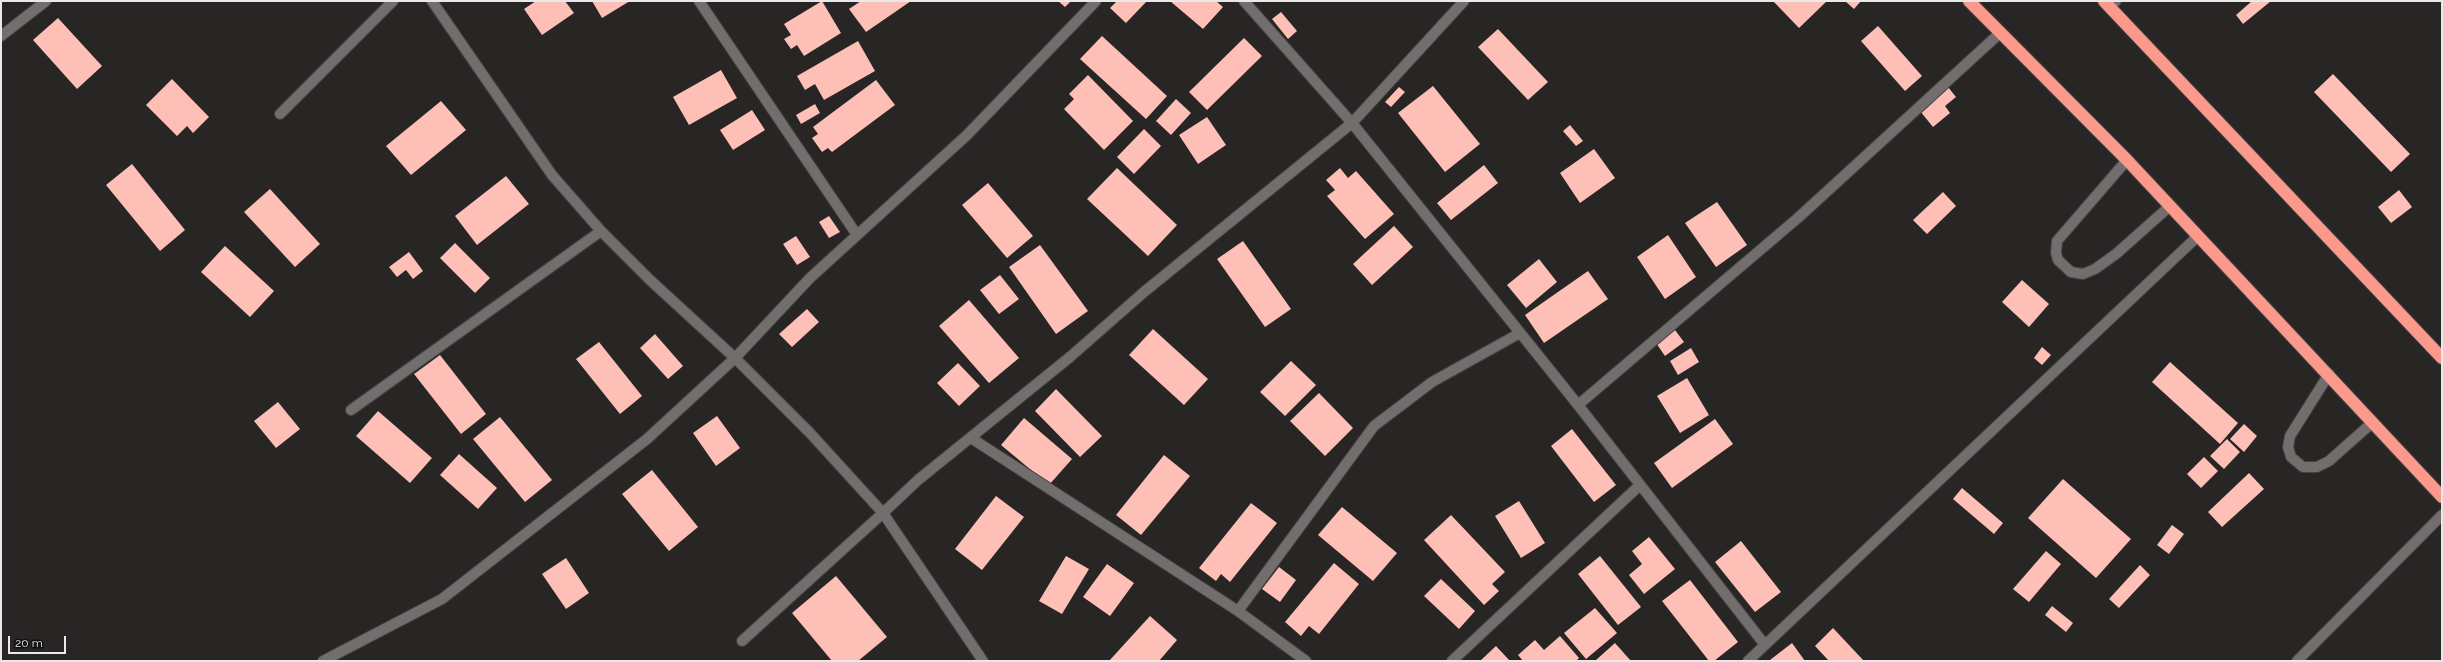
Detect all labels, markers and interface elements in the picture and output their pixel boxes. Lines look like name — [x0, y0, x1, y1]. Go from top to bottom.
scale bar — [10, 628, 68, 654]
text: 20 m — [15, 636, 43, 650]

